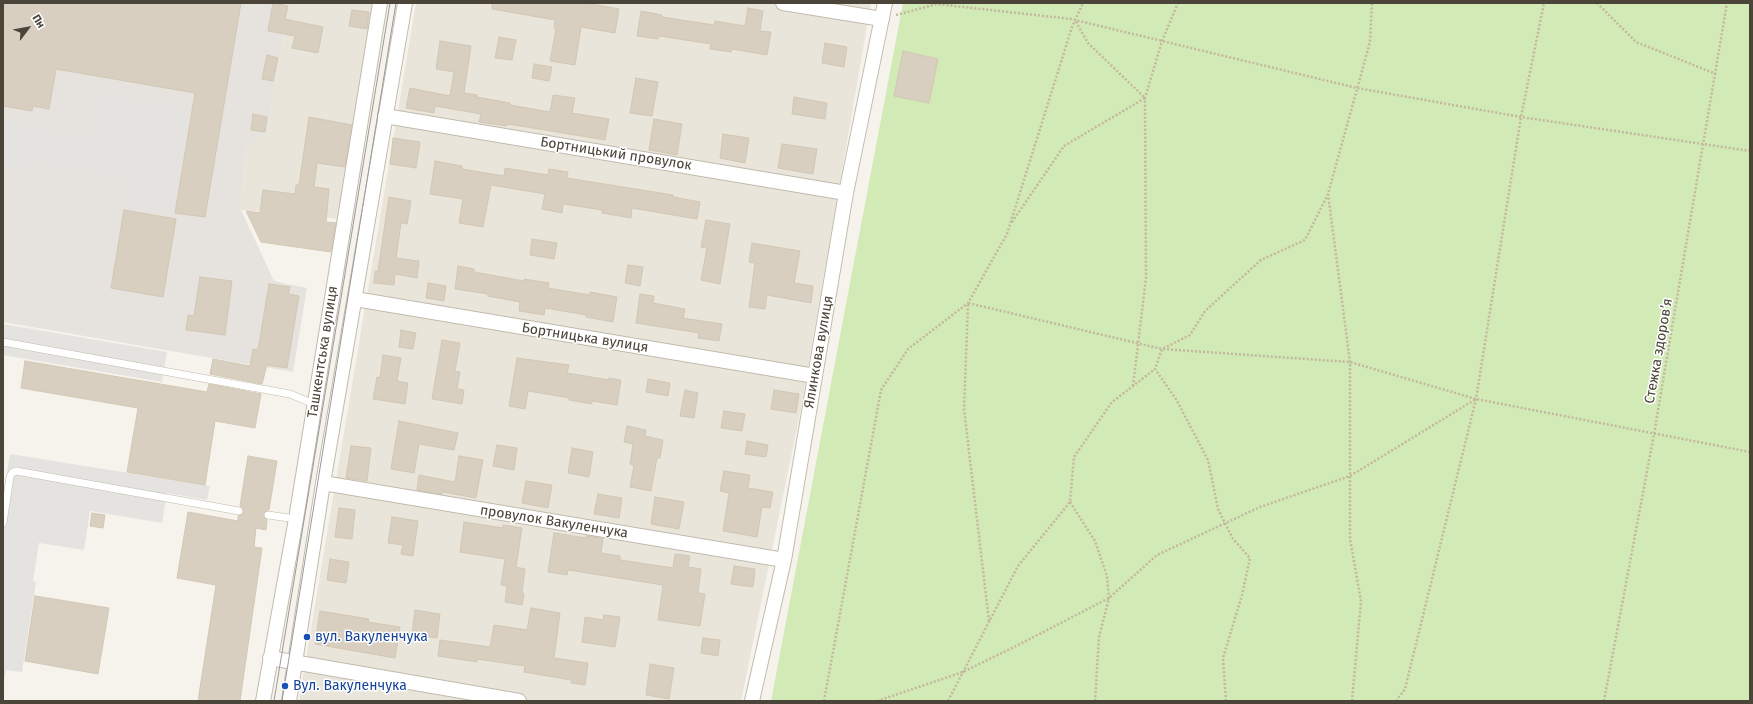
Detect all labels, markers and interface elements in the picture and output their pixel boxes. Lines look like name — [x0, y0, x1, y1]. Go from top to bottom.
north arrow — [8, 8, 48, 48]
text: Пн — [29, 12, 48, 31]
street label: Бортницький провулок — [539, 134, 693, 174]
street label: Ташкентська вулиця — [304, 285, 342, 419]
street label: Ялинкова вулиця — [801, 294, 837, 410]
street label: Стежка здоров’я — [1641, 297, 1677, 405]
street label: Бортницька вулиця — [521, 320, 649, 356]
street label: провулок Вакуленчука — [479, 502, 629, 542]
place label: вул. Вакуленчука — [315, 629, 428, 645]
marker: вул. Вакуленчука — [302, 632, 312, 642]
place label: Вул. Вакуленчука — [293, 678, 407, 694]
marker: Вул. Вакуленчука — [280, 681, 290, 691]

